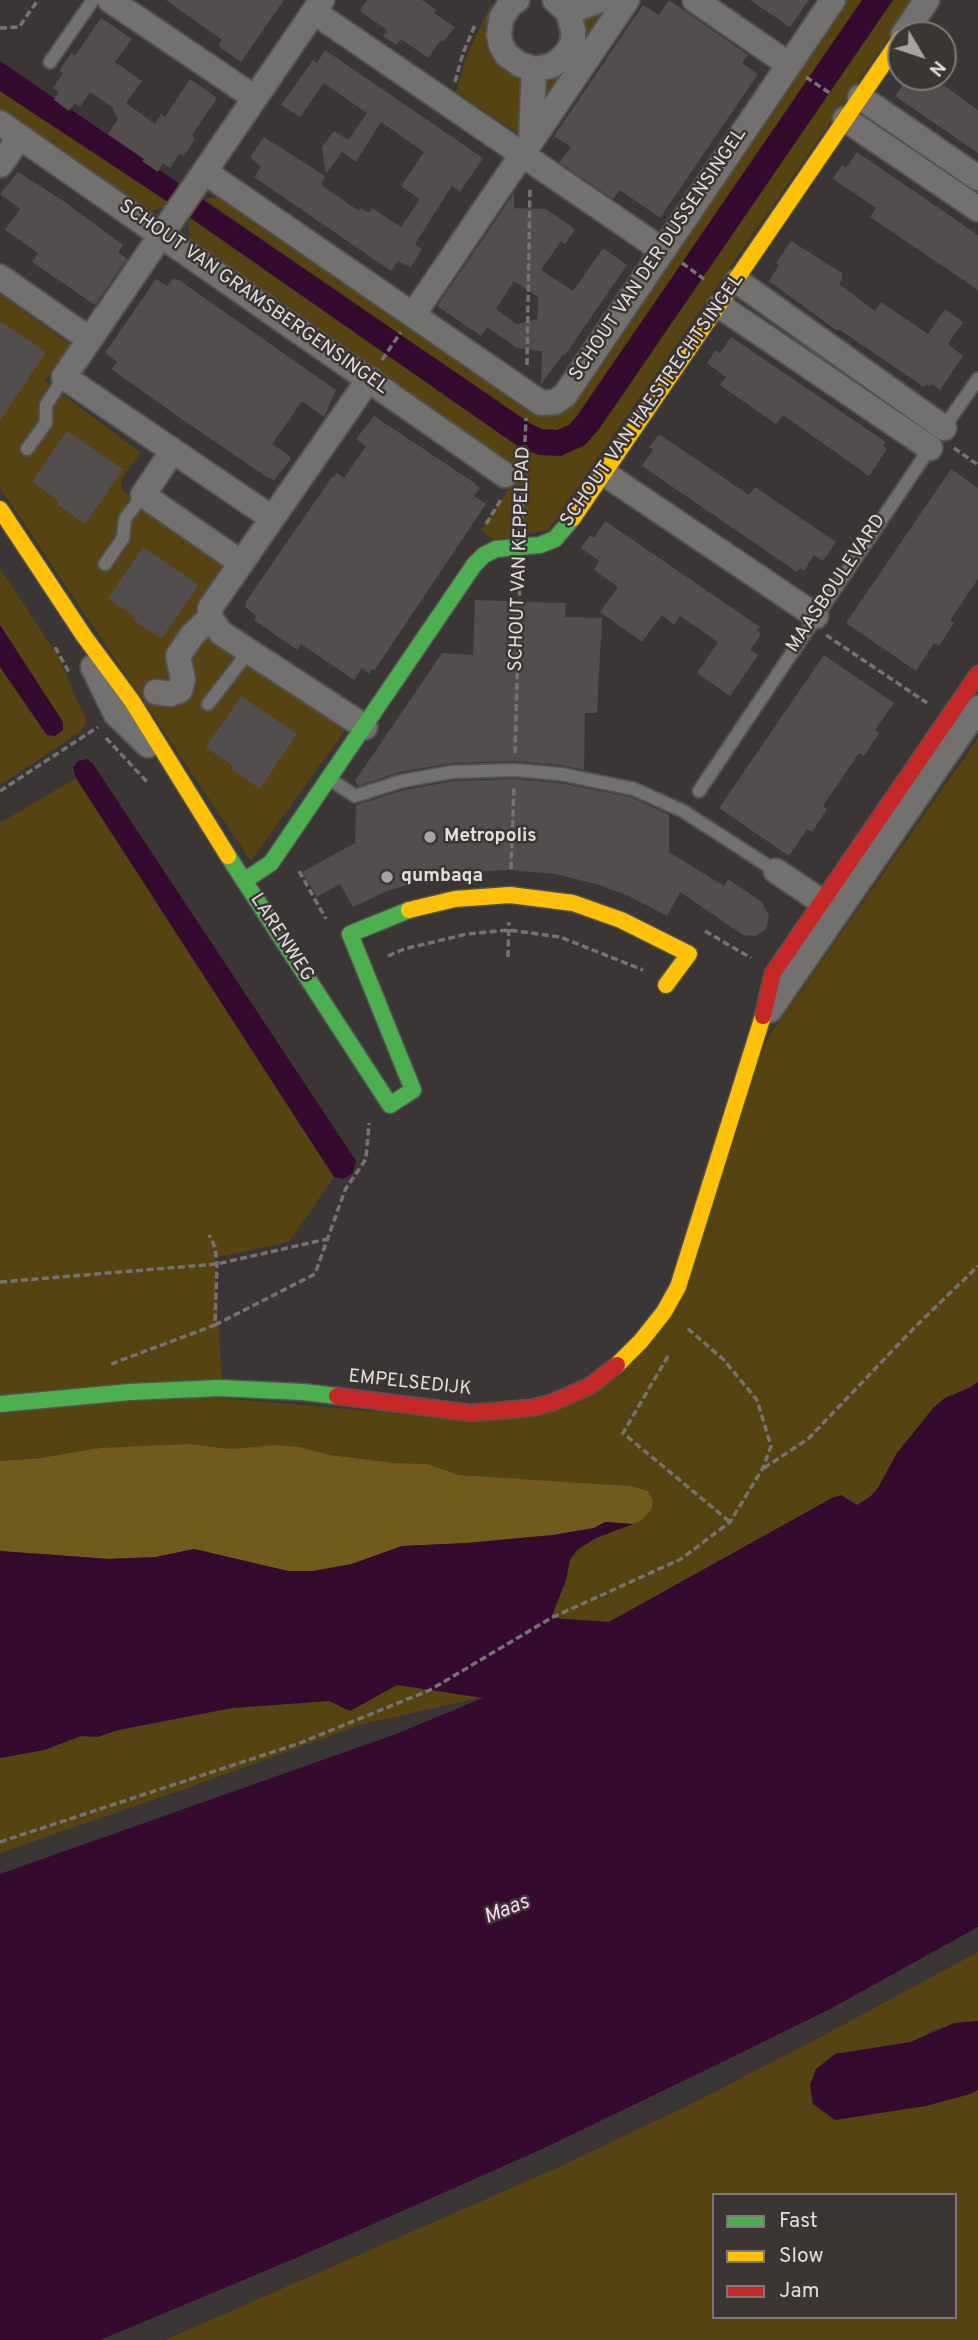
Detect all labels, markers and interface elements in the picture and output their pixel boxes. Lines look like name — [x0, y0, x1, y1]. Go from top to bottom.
north arrow — [887, 21, 957, 91]
text: N — [923, 55, 950, 81]
street label: SCHOUT VAN DER DUSSENSINGEL — [566, 124, 752, 386]
street label: SCHOUT VAN GRAMSBERGENSINGEL — [114, 196, 392, 400]
street label: SCHOUT VAN HAESTRECHTSINGEL — [557, 270, 749, 532]
street label: SCHOUT VAN KEPPELPAD — [506, 446, 536, 672]
street label: MAASBOULEVARD — [782, 511, 892, 657]
place label: Metropolis — [444, 826, 537, 848]
marker: Metropolis — [422, 829, 438, 845]
place label: qumbaqa — [401, 866, 483, 888]
marker: qumbaqa — [379, 869, 395, 885]
street label: LARENWEG — [244, 890, 318, 986]
street label: EMPELSEDIJK — [347, 1366, 473, 1402]
water label: Maas — [481, 1891, 533, 1931]
legend — [712, 2193, 957, 2319]
text: Fast — [779, 2208, 818, 2235]
text: Slow — [779, 2243, 824, 2270]
text: Jam — [779, 2278, 820, 2305]

